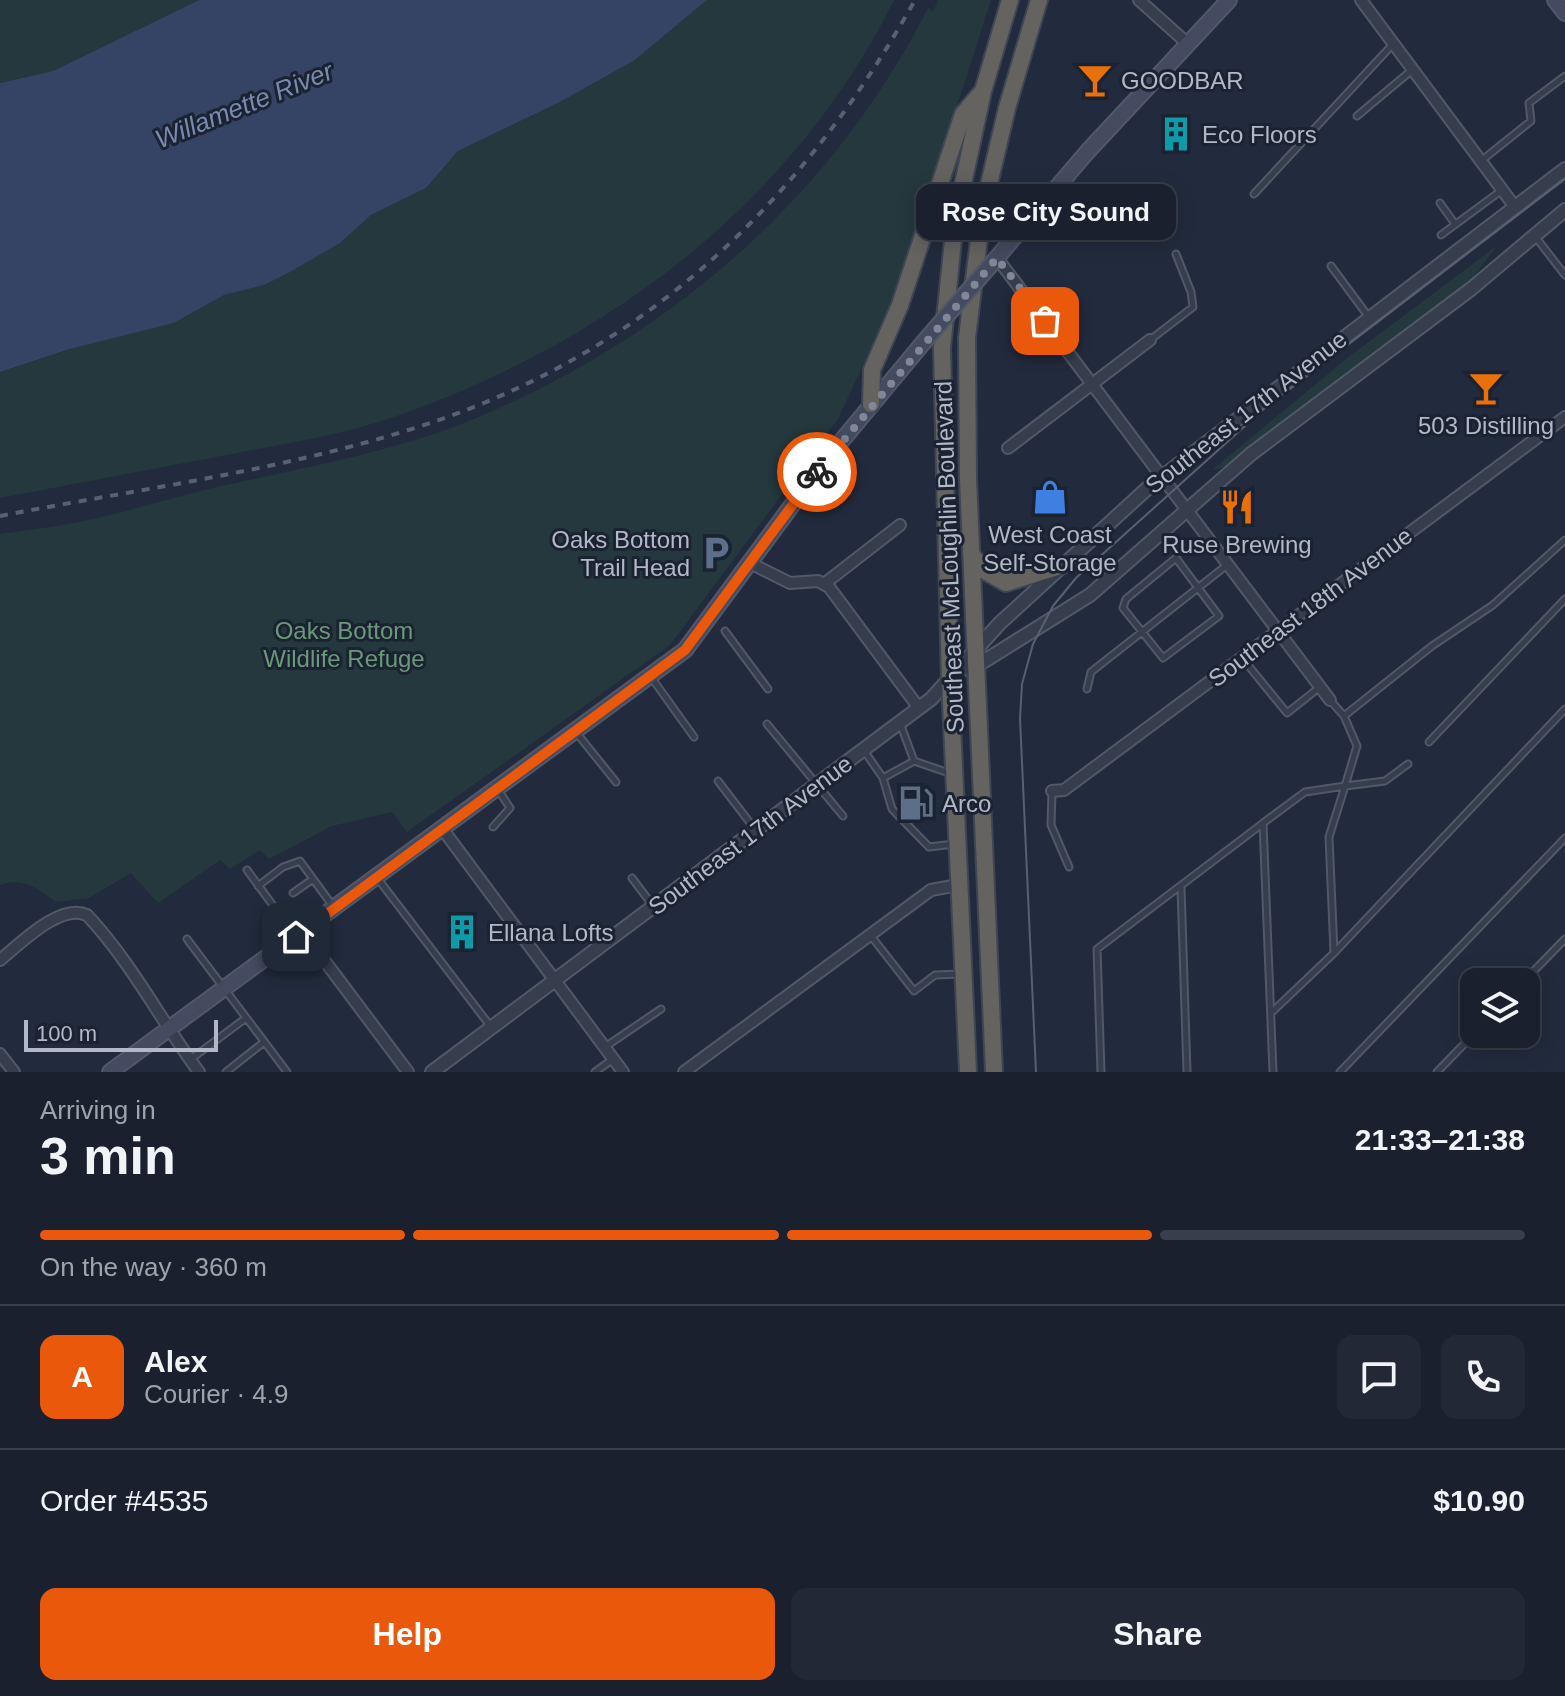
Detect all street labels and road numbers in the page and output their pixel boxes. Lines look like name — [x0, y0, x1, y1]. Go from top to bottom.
street label: Southeast 17th Avenue — [1140, 325, 1352, 499]
street label: Southeast McLoughlin Boulevard — [929, 381, 969, 733]
street label: Southeast 18th Avenue — [1203, 522, 1417, 692]
street label: Southeast 17th Avenue — [643, 750, 857, 920]

